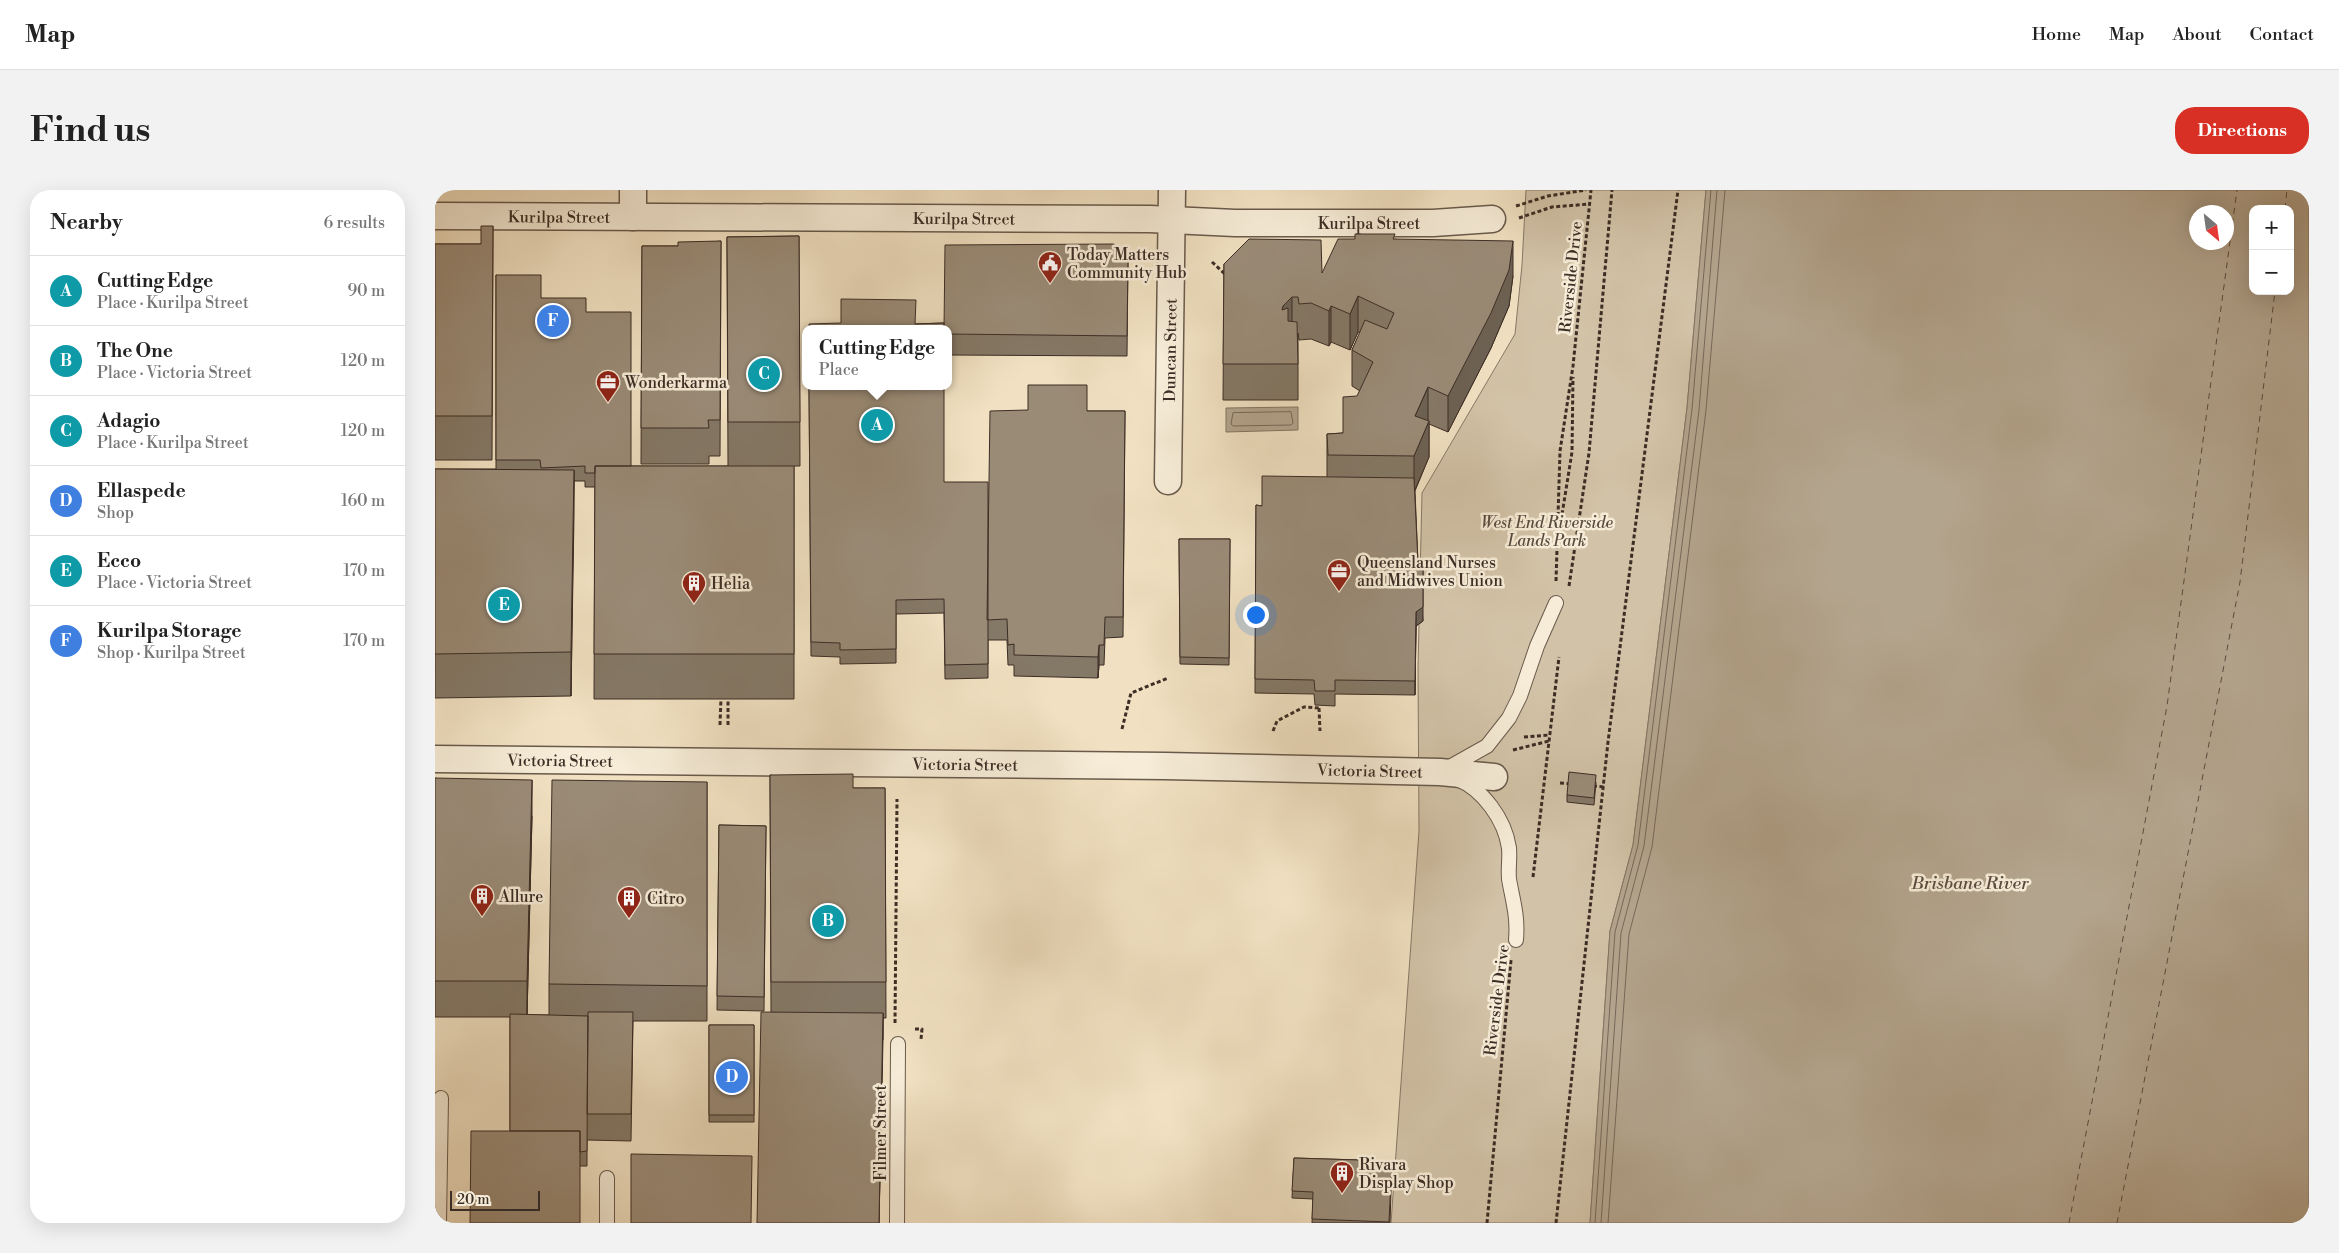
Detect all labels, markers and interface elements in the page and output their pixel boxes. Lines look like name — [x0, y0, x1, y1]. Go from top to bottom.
text: Map — [25, 20, 75, 50]
text: Home — [2032, 23, 2081, 46]
text: Map — [2109, 23, 2145, 46]
text: About — [2173, 23, 2222, 46]
text: Contact — [2250, 23, 2314, 46]
button: Directions — [2175, 107, 2309, 154]
text: Find us — [30, 109, 150, 152]
north arrow — [2189, 205, 2234, 250]
map controls — [2249, 205, 2294, 295]
button: + — [2249, 205, 2294, 250]
street label: Kurilpa Street — [508, 207, 611, 228]
street label: Kurilpa Street — [913, 209, 1016, 229]
text: Nearby — [50, 210, 123, 236]
text: 6 results — [324, 213, 385, 233]
street label: Kurilpa Street — [1318, 214, 1420, 234]
street label: Riverside Drive — [1555, 220, 1587, 334]
place label: Today Matters Community Hub — [1067, 245, 1187, 283]
public building icon: Today Matters Community Hub — [1037, 250, 1063, 284]
button: − — [2249, 250, 2294, 295]
text: Cutting Edge — [97, 269, 213, 293]
text: A — [60, 281, 72, 301]
text: 90 m — [347, 281, 385, 301]
text: Place · Kurilpa Street — [97, 293, 249, 313]
street label: Duncan Street — [1160, 298, 1182, 402]
pin: F — [537, 302, 569, 340]
popup — [802, 325, 952, 390]
text: Cutting Edge — [819, 336, 935, 360]
text: The One — [97, 339, 173, 363]
text: B — [60, 351, 72, 371]
text: 120 m — [341, 351, 385, 371]
pin: C — [748, 355, 780, 393]
text: Place — [819, 360, 859, 380]
text: Place · Victoria Street — [97, 363, 252, 383]
office icon: Wonderkarma — [595, 369, 621, 403]
place label: Wonderkarma — [624, 373, 728, 393]
pin: A — [861, 406, 893, 444]
text: Adagio — [97, 409, 161, 433]
text: C — [60, 421, 72, 441]
text: 120 m — [341, 421, 385, 441]
text: Place · Kurilpa Street — [97, 433, 249, 453]
text: Ellaspede — [97, 479, 186, 503]
text: D — [60, 491, 72, 511]
text: 160 m — [341, 491, 385, 511]
text: Shop — [97, 503, 134, 523]
park label: West End Riverside Lands Park — [1481, 513, 1613, 551]
text: Ecco — [97, 549, 141, 573]
place label: Queensland Nurses and Midwives Union — [1357, 553, 1503, 591]
office icon: Queensland Nurses and Midwives Union — [1326, 558, 1352, 592]
text: E — [60, 561, 72, 581]
text: 170 m — [343, 561, 385, 581]
building icon: Helia — [681, 570, 707, 604]
text: Place · Victoria Street — [97, 573, 252, 593]
place label: Helia — [711, 574, 751, 594]
pin: E — [488, 586, 520, 624]
your location — [1243, 602, 1269, 628]
text: Kurilpa Storage — [97, 619, 241, 643]
text: F — [60, 631, 72, 651]
text: 170 m — [343, 631, 385, 651]
text: Shop · Kurilpa Street — [97, 643, 246, 663]
street label: Victoria Street — [506, 751, 613, 772]
street label: Victoria Street — [911, 755, 1018, 776]
street label: Victoria Street — [1316, 760, 1423, 783]
water label: Brisbane River — [1910, 872, 2029, 895]
building icon: Allure — [469, 883, 495, 917]
building icon: Citro — [616, 885, 642, 919]
place label: Allure — [498, 887, 543, 907]
place label: Citro — [647, 889, 684, 909]
pin: B — [812, 902, 844, 940]
street label: Riverside Drive — [1480, 943, 1514, 1057]
pin: D — [716, 1058, 748, 1096]
street label: Filmer Street — [871, 1085, 891, 1181]
place label: Rivara Display Shop — [1359, 1155, 1454, 1193]
building icon: Rivara Display Shop — [1329, 1160, 1355, 1194]
scale bar — [450, 1188, 540, 1211]
text: 20 m — [457, 1191, 489, 1209]

